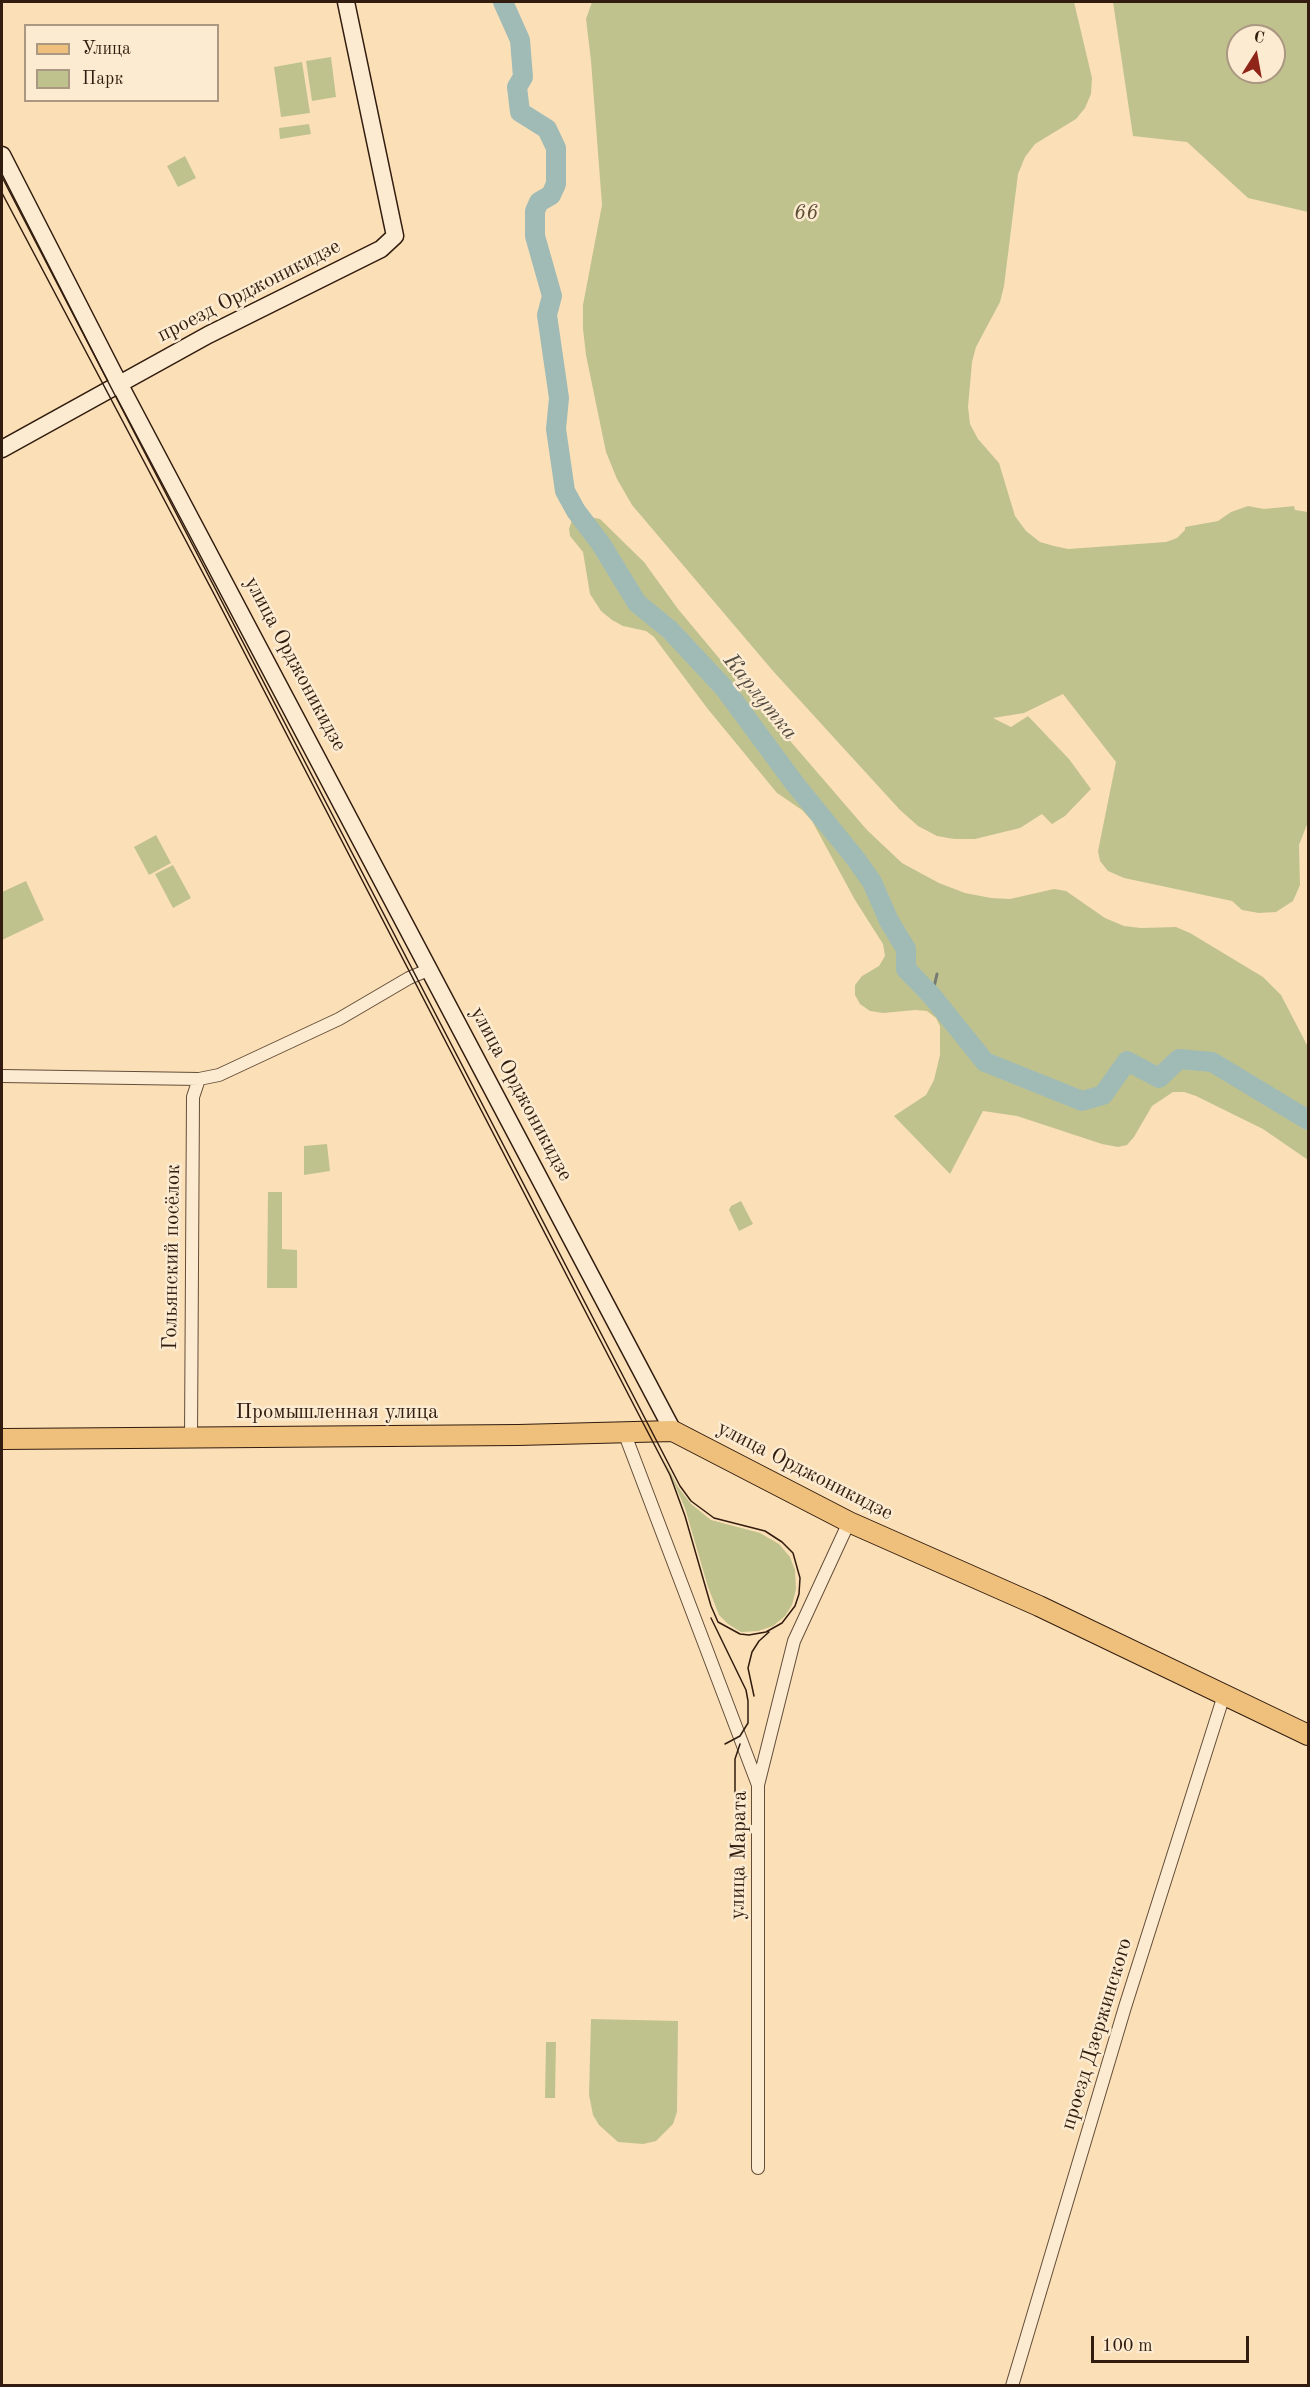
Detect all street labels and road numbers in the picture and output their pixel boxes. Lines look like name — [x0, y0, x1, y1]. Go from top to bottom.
street label: проезд Орджоникидзе — [153, 234, 345, 348]
street label: улица Орджоникидзе — [238, 572, 352, 756]
street label: улица Орджоникидзе — [464, 1002, 578, 1186]
street label: Гольянский посёлок — [158, 1164, 186, 1350]
street label: Промышленная улица — [236, 1399, 438, 1425]
street label: улица Орджоникидзе — [713, 1416, 897, 1526]
street label: улица Марата — [725, 1790, 753, 1920]
street label: проезд Дзержинского — [1056, 1935, 1138, 2133]

